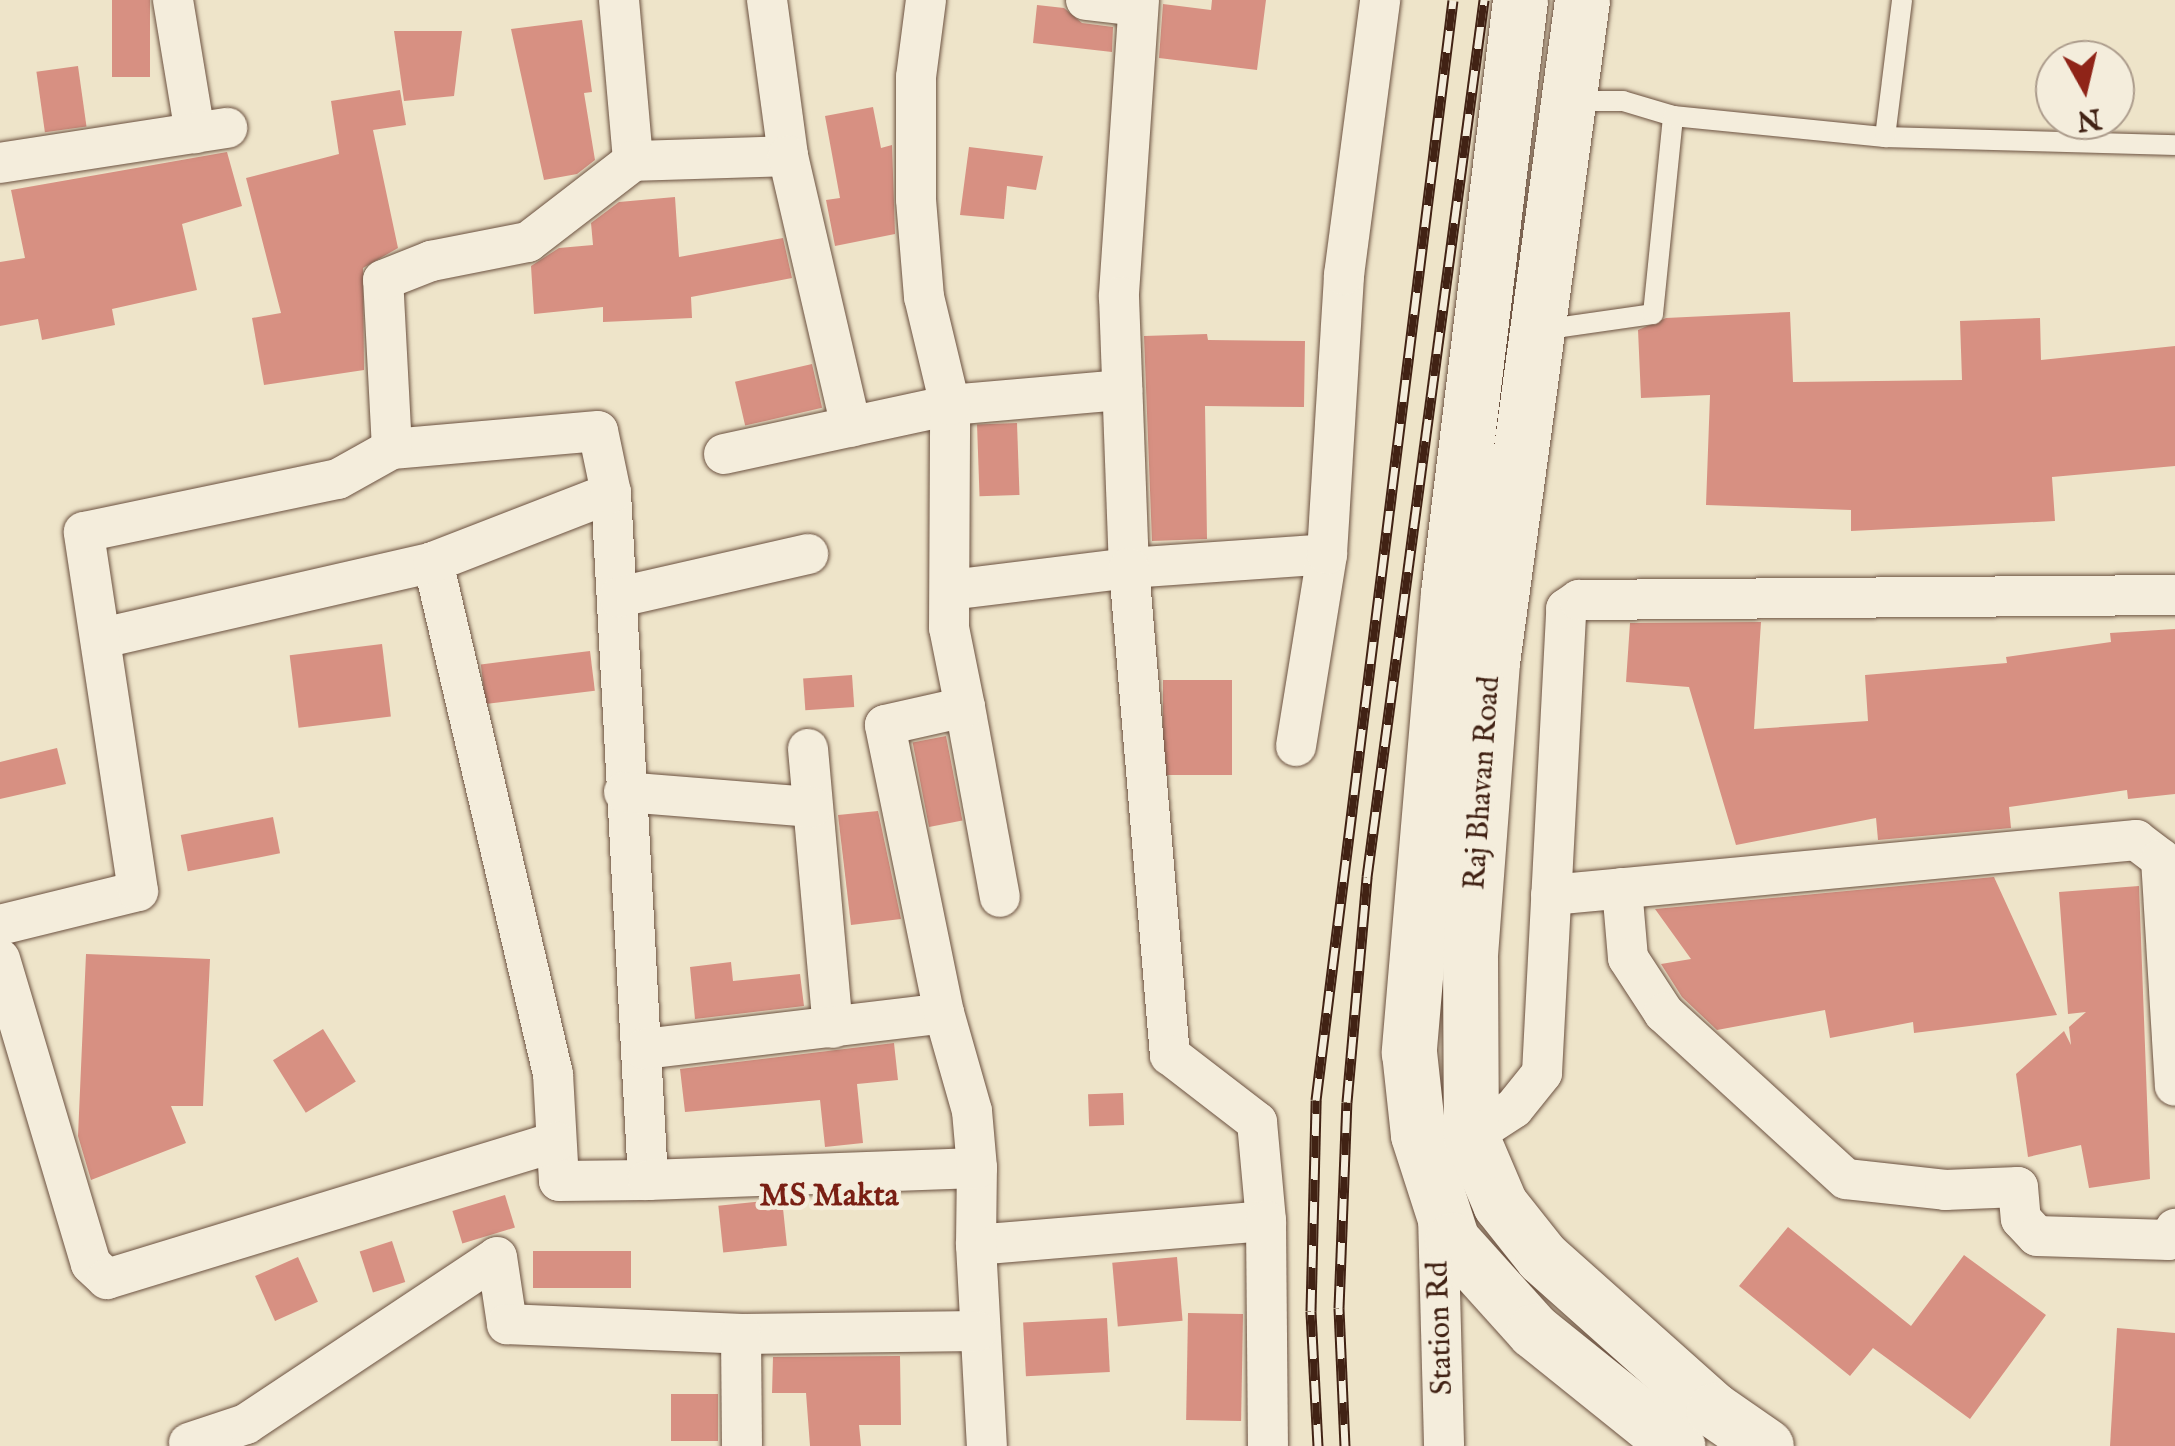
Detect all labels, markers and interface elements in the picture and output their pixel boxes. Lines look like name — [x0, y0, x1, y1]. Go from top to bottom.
north arrow — [2035, 40, 2135, 140]
text: N — [2075, 99, 2103, 137]
street label: Raj Bhavan Road — [1458, 675, 1508, 891]
district label: MS Makta — [759, 1178, 899, 1216]
street label: Station Rd — [1421, 1260, 1461, 1396]

